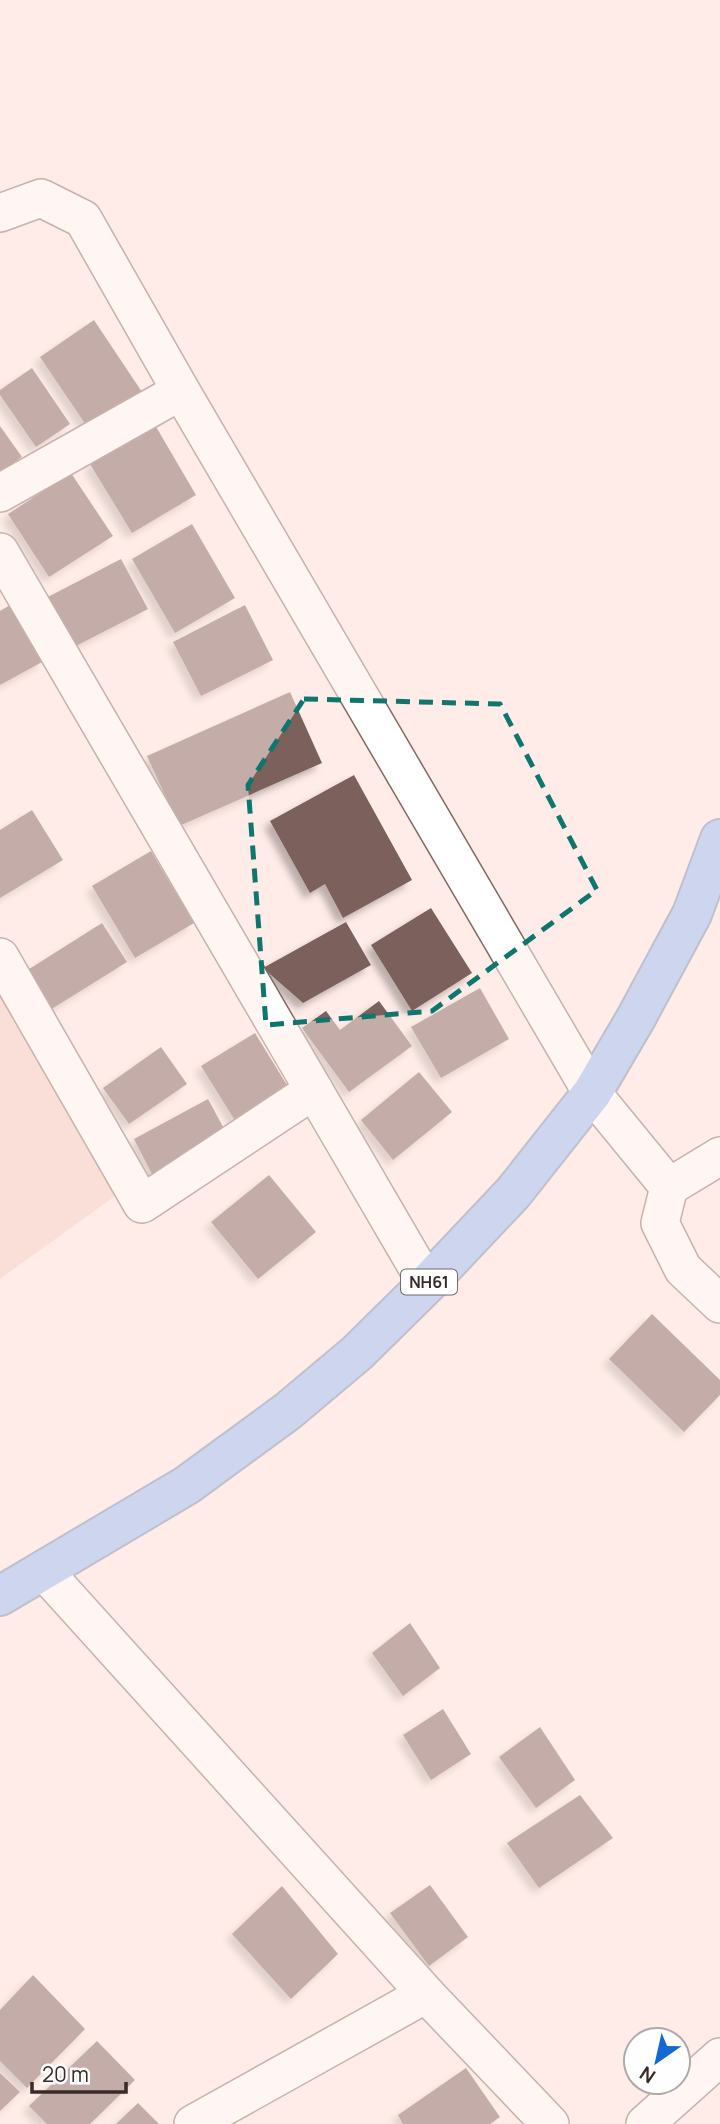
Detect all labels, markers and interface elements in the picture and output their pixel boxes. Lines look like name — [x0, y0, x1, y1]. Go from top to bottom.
road number: NH61 — [401, 1270, 457, 1294]
north arrow — [622, 2026, 692, 2096]
scale bar — [32, 2050, 126, 2094]
text: 20 m — [42, 2060, 89, 2088]
text: N — [635, 2060, 660, 2090]

